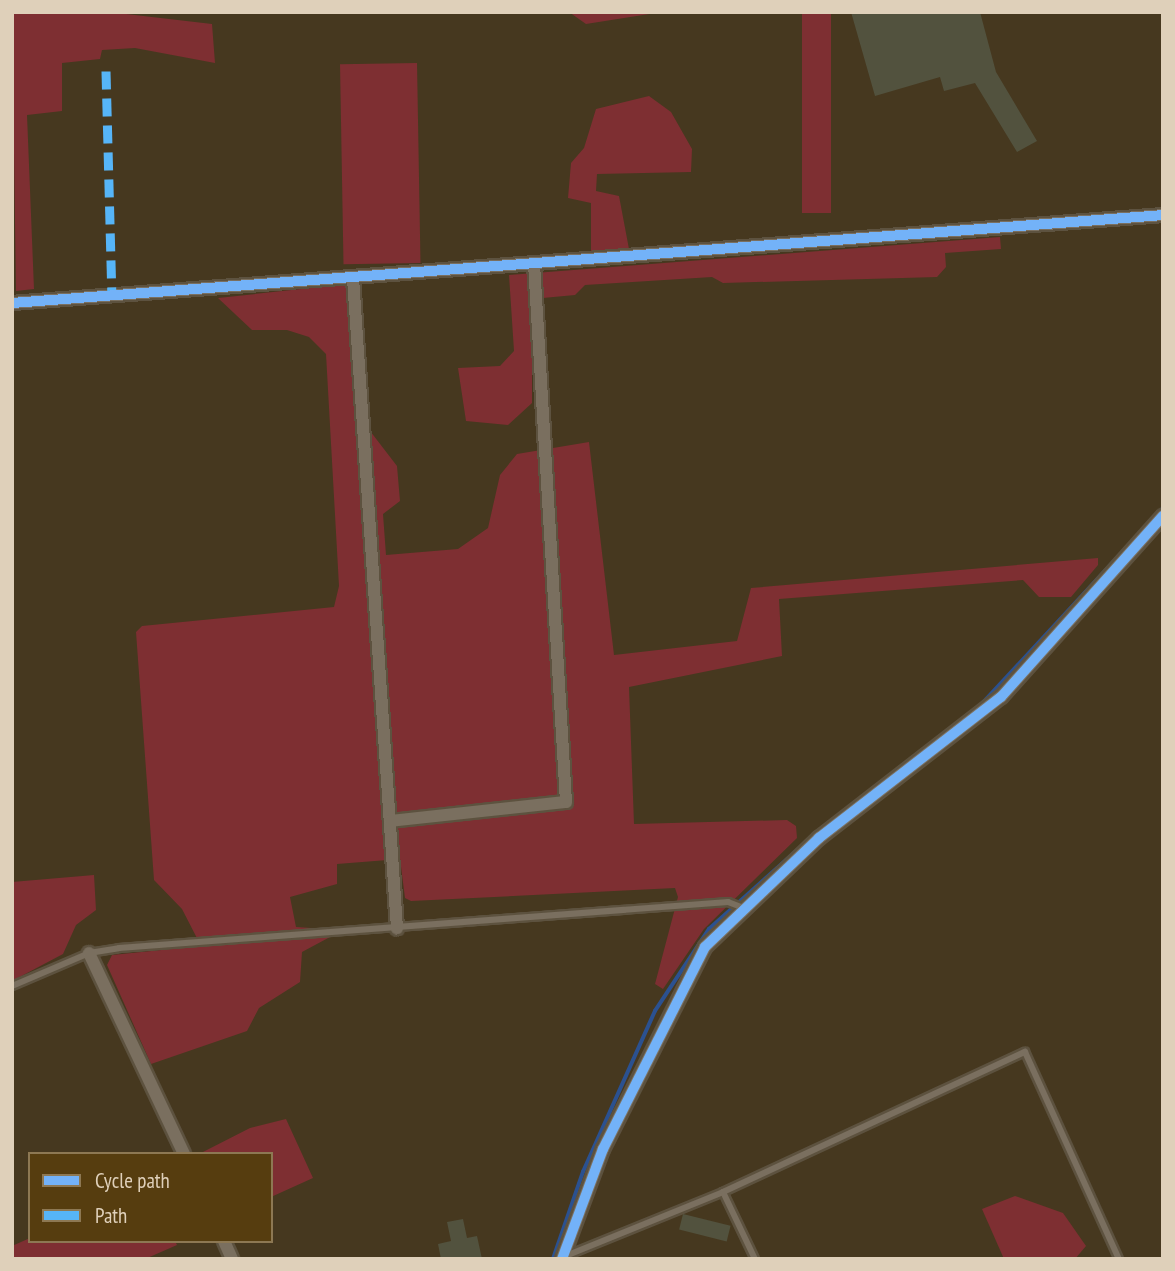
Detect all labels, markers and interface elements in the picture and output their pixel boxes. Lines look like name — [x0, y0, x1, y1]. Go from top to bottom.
legend — [28, 1152, 273, 1243]
text: Cycle path — [95, 1167, 170, 1194]
text: Path — [95, 1202, 127, 1229]

